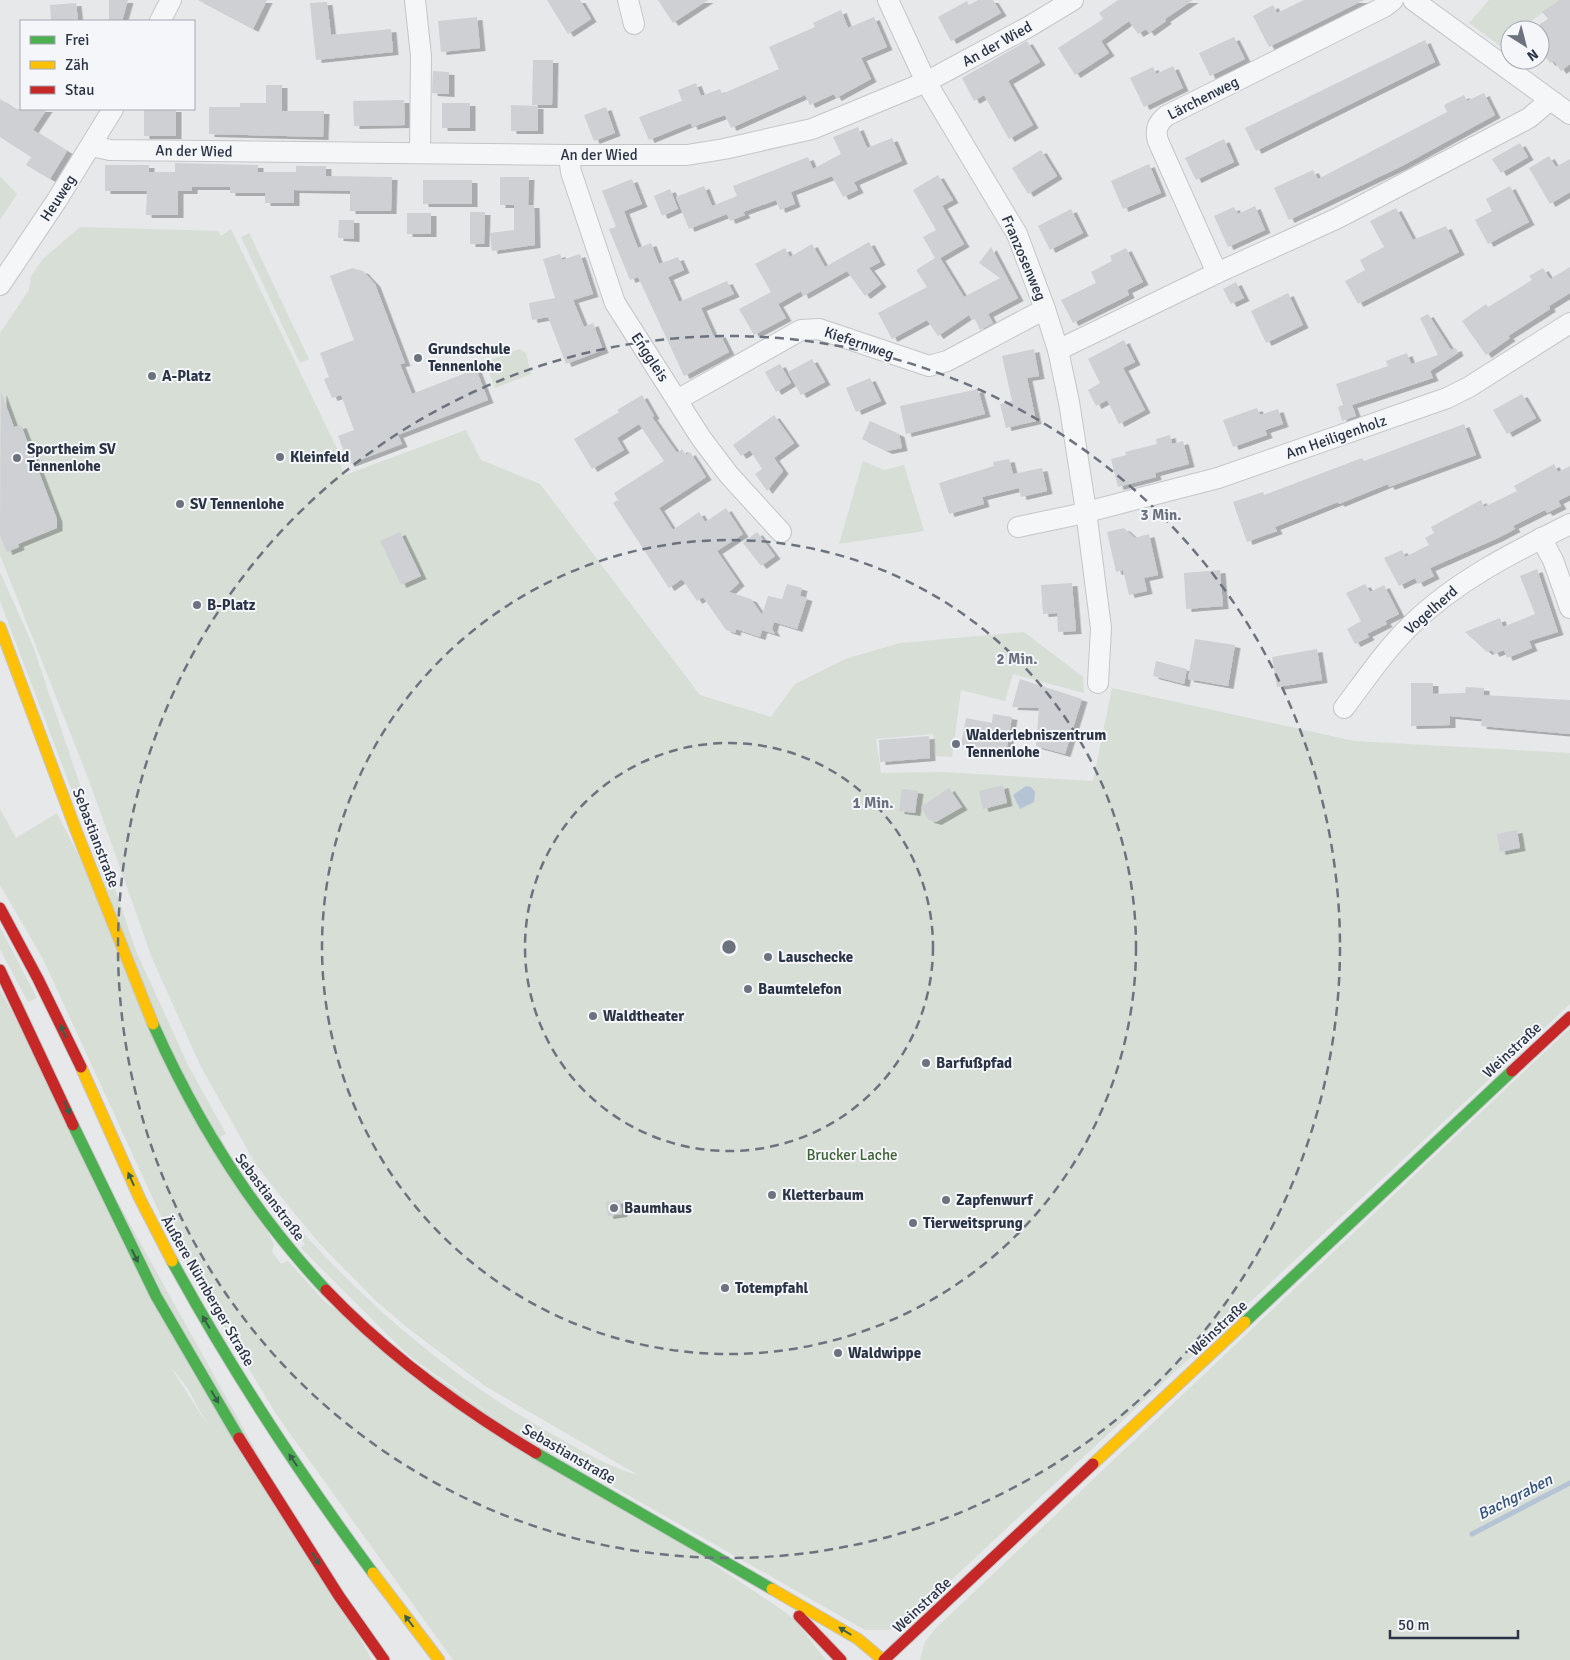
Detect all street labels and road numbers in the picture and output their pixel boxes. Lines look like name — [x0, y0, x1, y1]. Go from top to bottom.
street label: An der Wied — [959, 17, 1035, 71]
street label: Lärchenweg — [1164, 72, 1242, 124]
street label: An der Wied — [155, 141, 233, 161]
street label: An der Wied — [560, 146, 638, 164]
street label: Heuweg — [36, 171, 80, 225]
street label: Franzosenweg — [998, 213, 1050, 303]
street label: Kiefernweg — [822, 323, 896, 363]
street label: Enggleis — [627, 329, 673, 385]
street label: Am Heiligenholz — [1283, 411, 1389, 463]
street label: Vogelherd — [1401, 582, 1461, 638]
street label: Sebastianstraße — [69, 786, 123, 890]
street label: Weinstraße — [1479, 1018, 1545, 1082]
street label: Sebastianstraße — [231, 1150, 309, 1244]
street label: Äußere Nürnberger Straße — [157, 1213, 259, 1369]
street label: Weinstraße — [1185, 1296, 1251, 1360]
street label: Sebastianstraße — [519, 1420, 619, 1488]
street label: Weinstraße — [889, 1573, 955, 1637]

